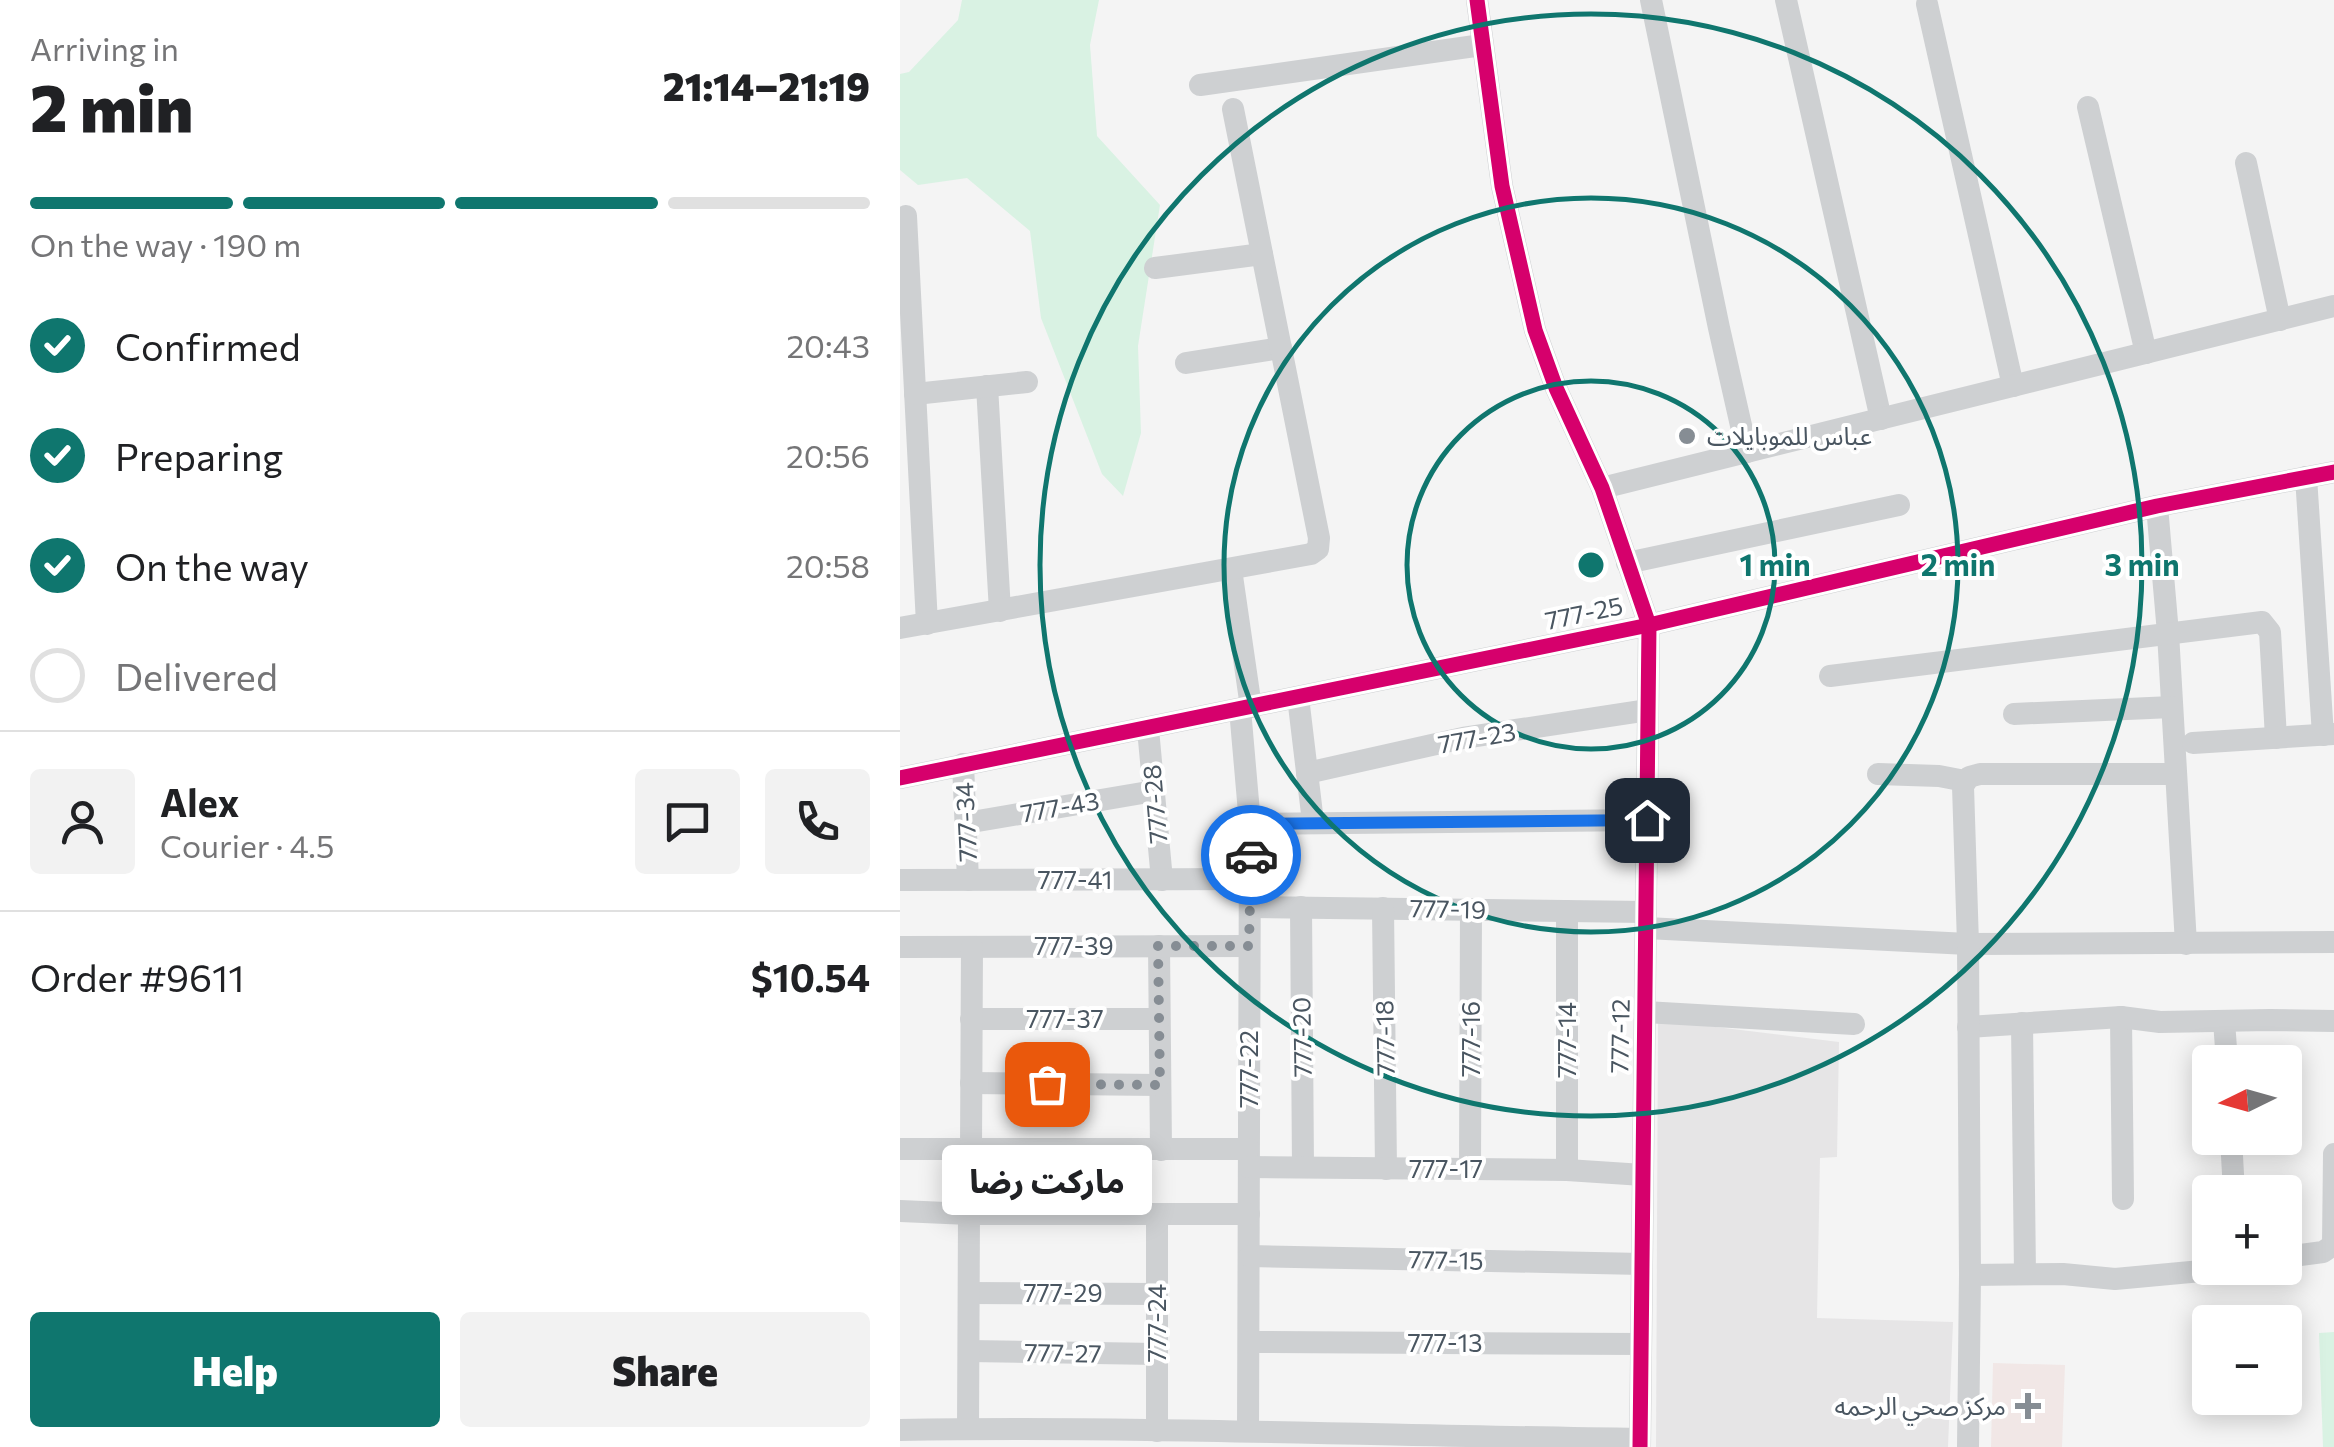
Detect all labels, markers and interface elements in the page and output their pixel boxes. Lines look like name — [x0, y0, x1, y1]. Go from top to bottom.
text: Arriving in — [30, 28, 179, 68]
text: 21:14–21:19 — [663, 62, 870, 109]
text: 2 min — [30, 66, 193, 145]
text: On the way · 190 m — [30, 224, 301, 264]
icon: check — [30, 318, 85, 373]
text: Confirmed — [115, 322, 301, 369]
text: 20:43 — [786, 325, 870, 365]
place label: عباس للموبايلات — [1707, 420, 1872, 451]
marker: عباس للموبايلات — [1676, 425, 1698, 447]
icon: check — [30, 428, 85, 483]
text: Preparing — [115, 432, 283, 479]
text: 20:56 — [786, 435, 870, 475]
icon: check — [30, 538, 85, 593]
text: On the way — [115, 542, 309, 589]
text: 20:58 — [786, 545, 870, 585]
text: 1 min — [1739, 545, 1811, 582]
text: 2 min — [1921, 545, 1995, 582]
text: 3 min — [2104, 545, 2180, 582]
centre of rings — [1573, 547, 1609, 583]
street label: 777-25 — [1542, 589, 1625, 635]
text: Delivered — [115, 652, 278, 699]
street label: 777-23 — [1436, 715, 1518, 759]
street label: 777-28 — [1136, 763, 1172, 845]
button: person — [30, 769, 135, 874]
button: chat — [635, 769, 740, 874]
button: phone — [765, 769, 870, 874]
text: Alex — [160, 778, 239, 825]
pin — [1605, 778, 1690, 863]
street label: 777-34 — [948, 782, 982, 863]
street label: 777-43 — [1018, 784, 1102, 828]
icon: home — [1620, 793, 1675, 848]
courier — [1201, 805, 1301, 905]
text: Courier · 4.5 — [160, 825, 334, 865]
icon: car — [1224, 828, 1279, 883]
street label: 777-41 — [1037, 864, 1113, 894]
street label: 777-19 — [1410, 892, 1486, 924]
street label: 777-39 — [1034, 930, 1114, 960]
text: Order #9611 — [30, 953, 245, 1000]
text: $10.54 — [751, 953, 870, 1000]
street label: 777-20 — [1285, 997, 1317, 1077]
street label: 777-12 — [1603, 998, 1635, 1074]
street label: 777-18 — [1368, 1000, 1400, 1076]
street label: 777-16 — [1455, 1001, 1485, 1077]
street label: 777-14 — [1551, 1002, 1581, 1078]
street label: 777-37 — [1026, 1003, 1104, 1033]
street label: 777-22 — [1233, 1030, 1263, 1108]
pin — [1005, 1042, 1090, 1127]
north arrow — [2192, 1045, 2302, 1155]
map controls — [2192, 1045, 2302, 1415]
icon: bag — [1020, 1057, 1075, 1112]
callout: ماركت رضا — [942, 1144, 1152, 1214]
street label: 777-17 — [1409, 1153, 1483, 1183]
text: ماركت رضا — [969, 1160, 1125, 1200]
button: + — [2192, 1175, 2302, 1285]
street label: 777-15 — [1408, 1243, 1484, 1275]
street label: 777-29 — [1023, 1277, 1103, 1307]
street label: 777-24 — [1141, 1284, 1171, 1362]
button: − — [2192, 1305, 2302, 1415]
button: Help — [30, 1312, 440, 1427]
button: Share — [460, 1312, 870, 1427]
street label: 777-13 — [1407, 1327, 1483, 1357]
street label: 777-27 — [1024, 1336, 1102, 1368]
place label: مركز صحي الرحمه — [1835, 1390, 2006, 1426]
marker: مركز صحي الرحمه — [2015, 1393, 2041, 1419]

